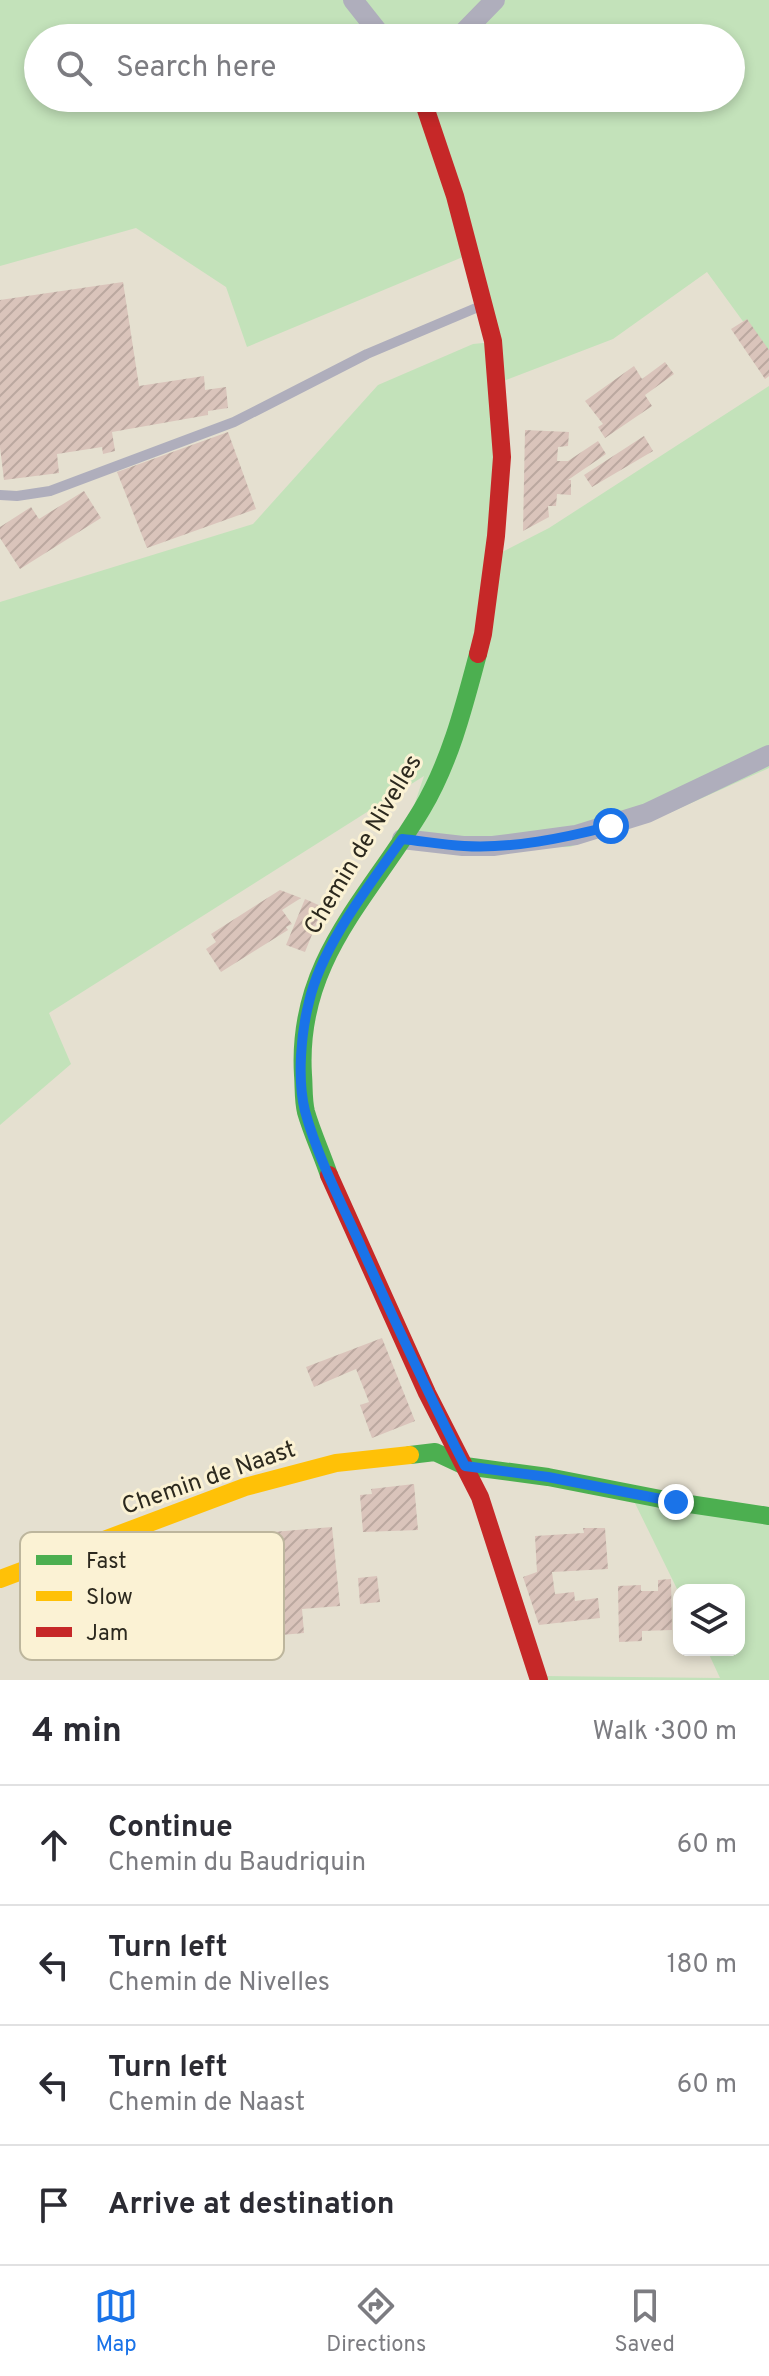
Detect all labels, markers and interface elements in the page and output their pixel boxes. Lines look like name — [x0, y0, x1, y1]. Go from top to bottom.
search box — [24, 24, 745, 112]
icon: search — [52, 46, 96, 90]
text: Search here — [116, 50, 276, 87]
street label: Chemin de Nivelles — [298, 749, 430, 941]
route start — [593, 808, 629, 844]
street label: Chemin de Naast — [118, 1435, 300, 1523]
route end — [658, 1484, 694, 1520]
legend — [20, 1532, 284, 1660]
text: Fast — [86, 1549, 127, 1576]
map controls — [673, 1584, 745, 1656]
button: layers — [673, 1584, 745, 1656]
text: Slow — [86, 1585, 133, 1612]
text: Jam — [86, 1621, 129, 1648]
text: 4 min — [32, 1711, 122, 1754]
text: Walk · 300 m — [593, 1716, 737, 1749]
text: Continue — [108, 1810, 233, 1847]
icon: ahead — [32, 1823, 76, 1867]
text: 60 m — [677, 1829, 737, 1862]
text: Chemin du Baudriquin — [108, 1847, 366, 1880]
text: Turn left — [108, 1930, 228, 1967]
icon: left — [32, 1943, 76, 1987]
text: 180 m — [667, 1949, 737, 1982]
text: Chemin de Nivelles — [108, 1967, 330, 2000]
text: Turn left — [108, 2050, 228, 2087]
icon: left — [32, 2063, 76, 2107]
text: 60 m — [677, 2069, 737, 2102]
text: Chemin de Naast — [108, 2087, 305, 2120]
icon: arrive — [32, 2183, 76, 2227]
text: Arrive at destination — [108, 2187, 394, 2224]
tab: Map — [94, 2284, 138, 2359]
tab: Directions — [326, 2284, 426, 2359]
tab: Saved — [614, 2284, 675, 2359]

